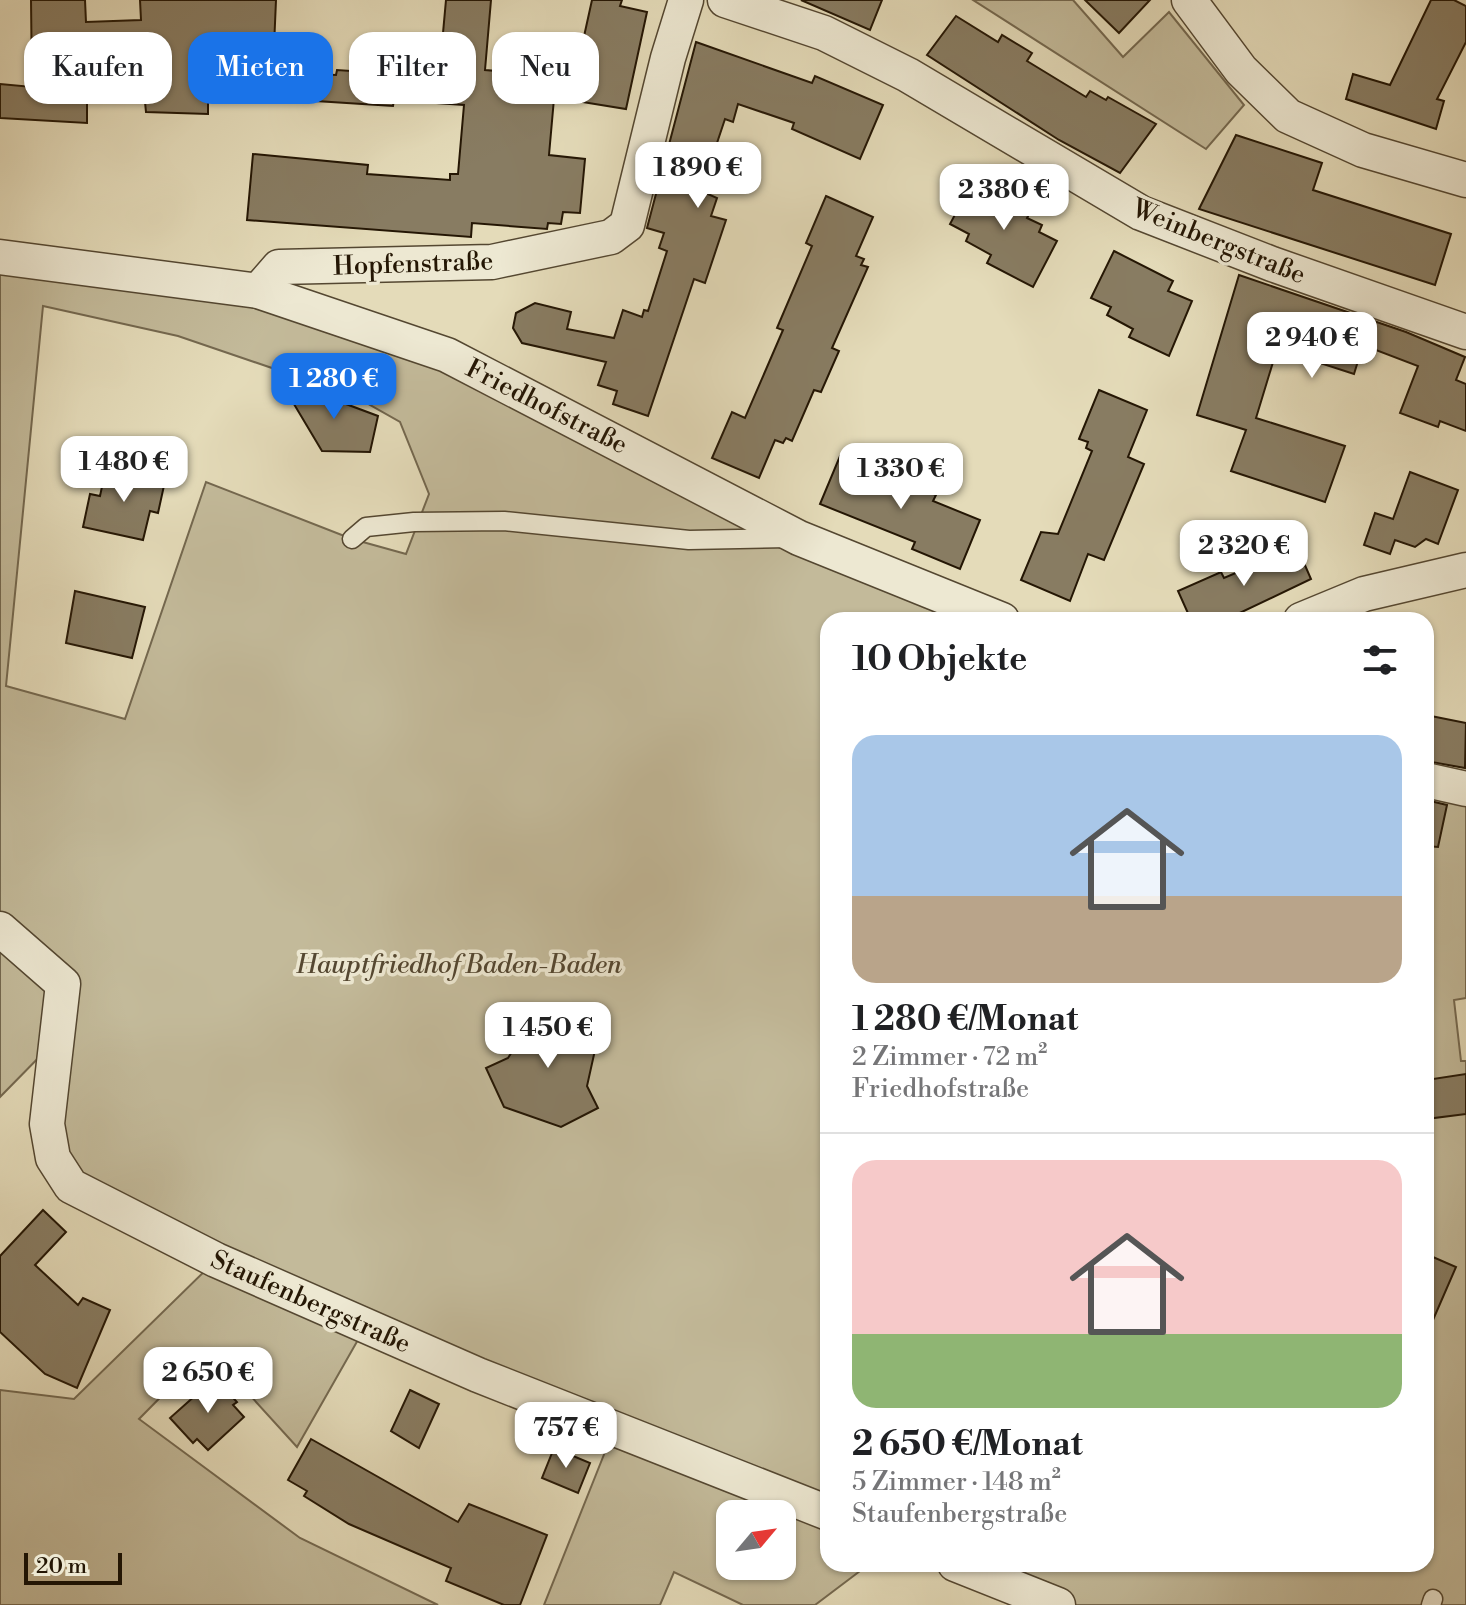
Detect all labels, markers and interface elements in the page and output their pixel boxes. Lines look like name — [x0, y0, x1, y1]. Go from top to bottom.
chip: Kaufen — [24, 32, 172, 104]
chip: Mieten — [188, 32, 333, 104]
chip: Filter — [349, 32, 476, 104]
chip: Neu — [492, 32, 599, 104]
pin: 1 890 € — [624, 142, 772, 210]
text: 1 890 € — [653, 152, 743, 184]
pin: 2 380 € — [930, 164, 1078, 232]
text: 2 380 € — [958, 174, 1050, 206]
street label: Weinbergstraße — [1126, 192, 1310, 291]
street label: Hopfenstraße — [332, 245, 494, 283]
pin: 2 940 € — [1238, 312, 1386, 380]
text: 2 940 € — [1265, 322, 1359, 354]
street label: Friedhofstraße — [460, 352, 633, 461]
pin: 1 280 € — [260, 353, 408, 421]
text: 1 280 € — [289, 363, 379, 395]
pin: 1 480 € — [50, 436, 198, 504]
pin: 1 330 € — [827, 443, 975, 511]
text: 1 480 € — [79, 446, 169, 478]
text: 1 330 € — [857, 453, 945, 485]
pin: 2 320 € — [1170, 520, 1318, 588]
text: 2 320 € — [1198, 530, 1290, 562]
icon: filters — [1358, 638, 1402, 682]
text: 10 Objekte — [852, 639, 1027, 681]
icon: home — [1055, 787, 1199, 931]
park label: Hauptfriedhof Baden-Baden — [295, 949, 622, 981]
text: 1 280 €/Monat — [852, 999, 1078, 1041]
pin: 1 450 € — [474, 1002, 622, 1070]
text: 1 450 € — [503, 1012, 593, 1044]
text: 2 Zimmer · 72 m² — [852, 1041, 1047, 1073]
text: Friedhofstraße — [852, 1073, 1029, 1105]
icon: home — [1055, 1212, 1199, 1356]
street label: Staufenbergstraße — [206, 1244, 415, 1360]
pin: 2 650 € — [134, 1347, 282, 1415]
text: 2 650 € — [162, 1357, 254, 1389]
pin: 757 € — [510, 1402, 622, 1470]
text: 757 € — [533, 1412, 599, 1444]
text: 2 650 €/Monat — [852, 1424, 1083, 1466]
text: 5 Zimmer · 148 m² — [852, 1466, 1061, 1498]
text: Staufenbergstraße — [852, 1498, 1067, 1530]
north arrow — [716, 1500, 796, 1580]
map controls — [716, 1500, 796, 1580]
scale bar — [24, 1549, 122, 1585]
text: 20 m — [36, 1553, 87, 1580]

